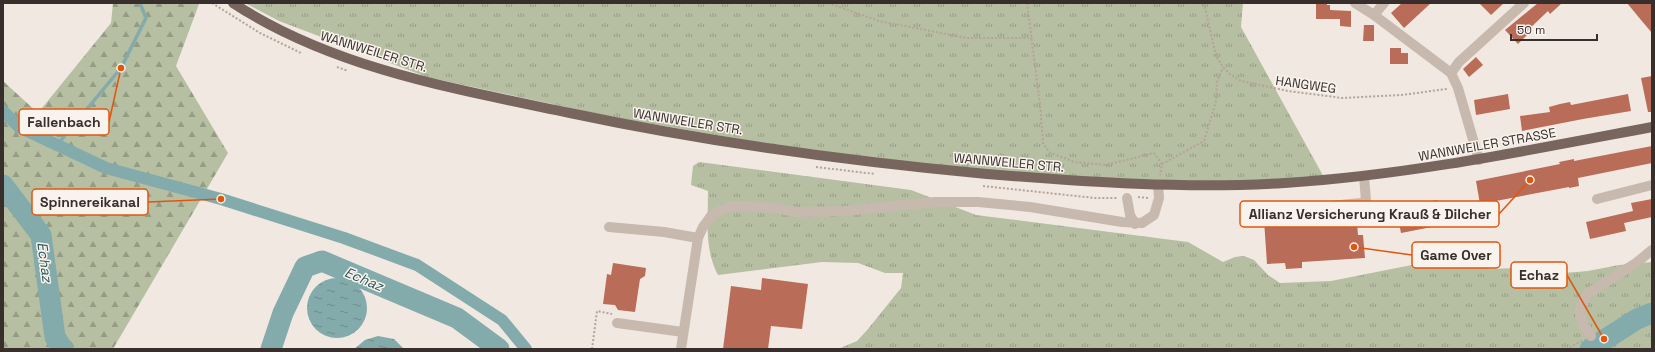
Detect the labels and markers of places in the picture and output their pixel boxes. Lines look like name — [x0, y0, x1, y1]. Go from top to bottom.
callout: Fallenbach — [19, 109, 109, 135]
callout: Spinnereikanal — [32, 189, 148, 215]
callout: Allianz Versicherung Krauß & Dilcher — [1240, 201, 1499, 227]
callout: Game Over — [1412, 242, 1500, 268]
callout: Echaz — [1511, 262, 1567, 288]

